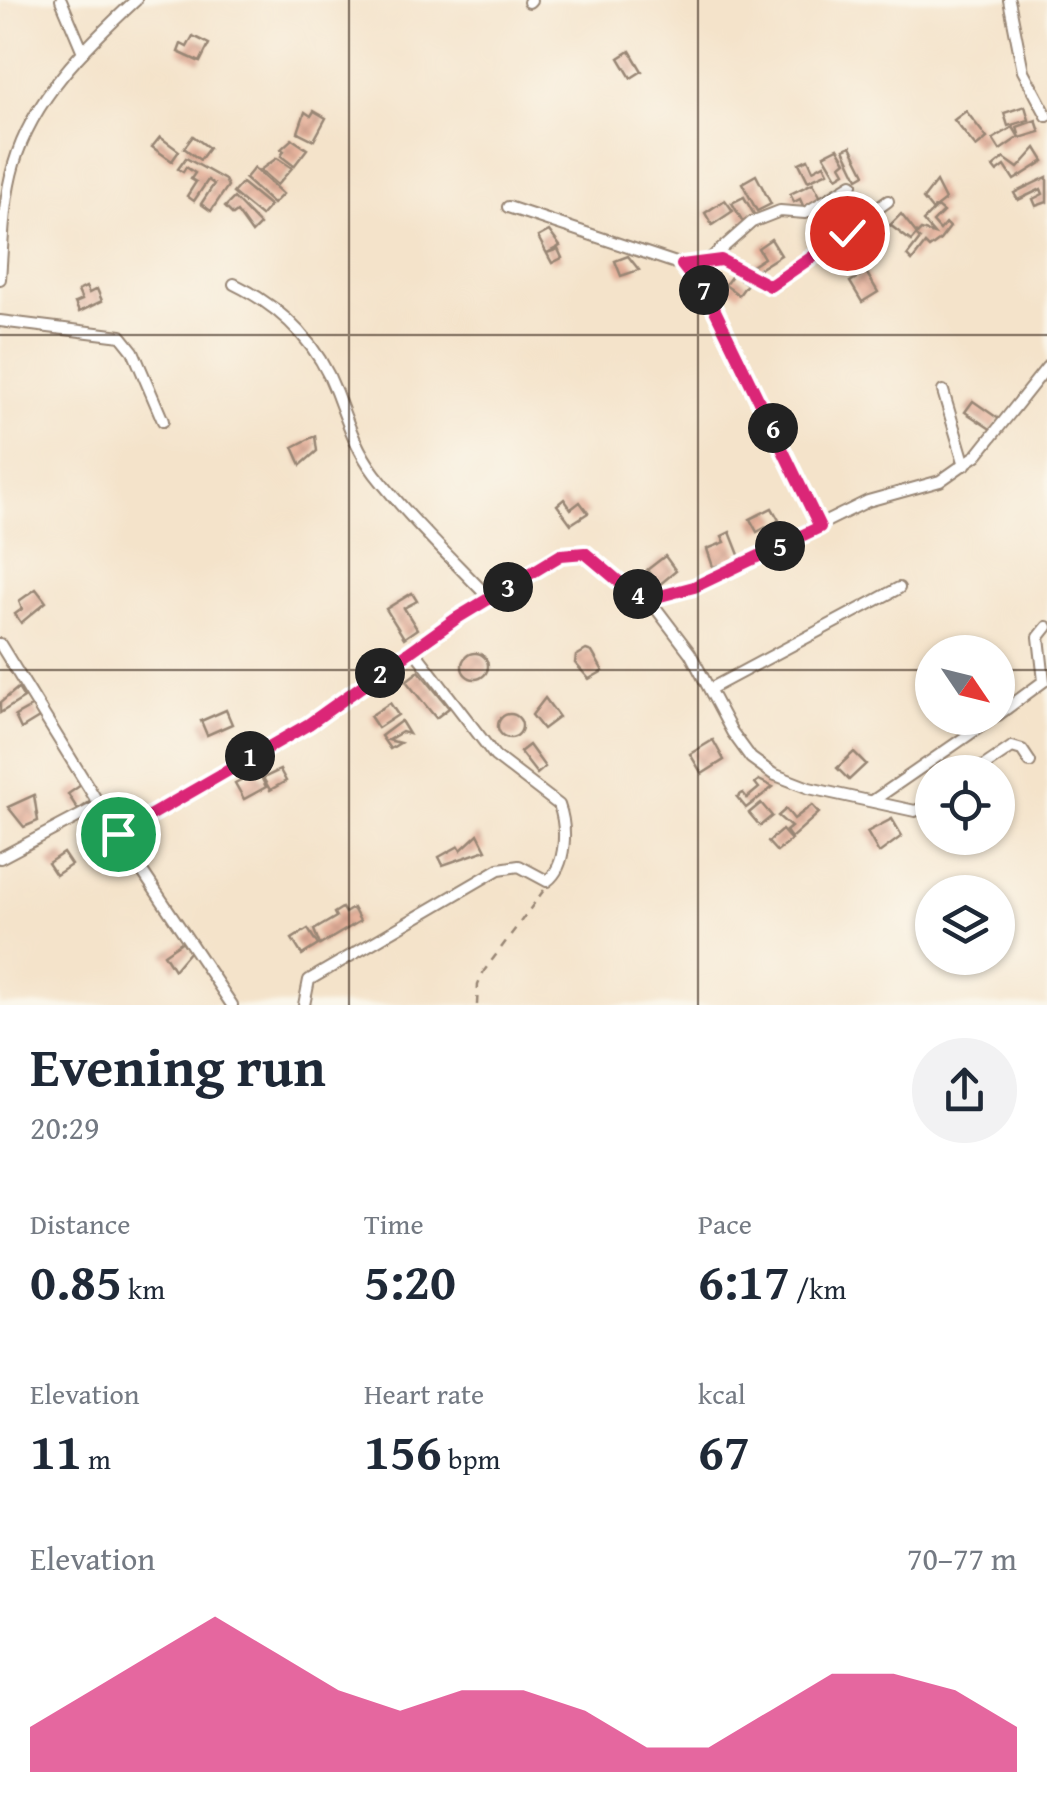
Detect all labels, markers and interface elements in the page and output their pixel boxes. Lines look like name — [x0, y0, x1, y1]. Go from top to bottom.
pin — [805, 191, 890, 276]
icon: check — [820, 206, 875, 261]
pin: 7 — [679, 265, 729, 315]
text: 7 — [697, 269, 711, 310]
pin: 6 — [748, 403, 798, 453]
text: 6 — [766, 407, 780, 448]
pin: 5 — [755, 521, 805, 571]
text: 5 — [773, 525, 787, 566]
pin: 3 — [483, 562, 533, 612]
text: 3 — [501, 566, 515, 607]
pin: 4 — [613, 569, 663, 619]
text: 4 — [631, 573, 645, 614]
north arrow — [915, 635, 1015, 735]
map controls — [915, 635, 1015, 975]
pin: 2 — [355, 648, 405, 698]
text: 2 — [373, 652, 387, 693]
pin: 1 — [225, 731, 275, 781]
text: 1 — [243, 735, 257, 776]
button: locate — [915, 755, 1015, 855]
pin — [76, 792, 161, 877]
icon: arrive — [91, 807, 146, 862]
button: layers — [915, 875, 1015, 975]
text: Evening run — [30, 1026, 326, 1106]
button: share — [912, 1038, 1017, 1143]
text: 20:29 — [30, 1104, 99, 1151]
text: Distance — [30, 1203, 130, 1244]
text: Time — [364, 1203, 424, 1244]
text: Pace — [698, 1203, 752, 1244]
text: 0.85 — [30, 1244, 122, 1317]
text: 5:20 — [364, 1244, 456, 1317]
text: 6:17 — [698, 1244, 790, 1317]
text: km — [122, 1268, 165, 1309]
text: /km — [790, 1268, 846, 1309]
text: Elevation — [30, 1373, 140, 1414]
text: Heart rate — [364, 1373, 484, 1414]
text: kcal — [698, 1373, 746, 1414]
text: 11 — [30, 1414, 82, 1487]
text: 156 — [364, 1414, 442, 1487]
text: 67 — [698, 1414, 750, 1487]
text: m — [82, 1438, 111, 1479]
text: bpm — [442, 1438, 500, 1479]
text: Elevation — [30, 1535, 155, 1582]
text: 70–77 m — [907, 1535, 1017, 1582]

